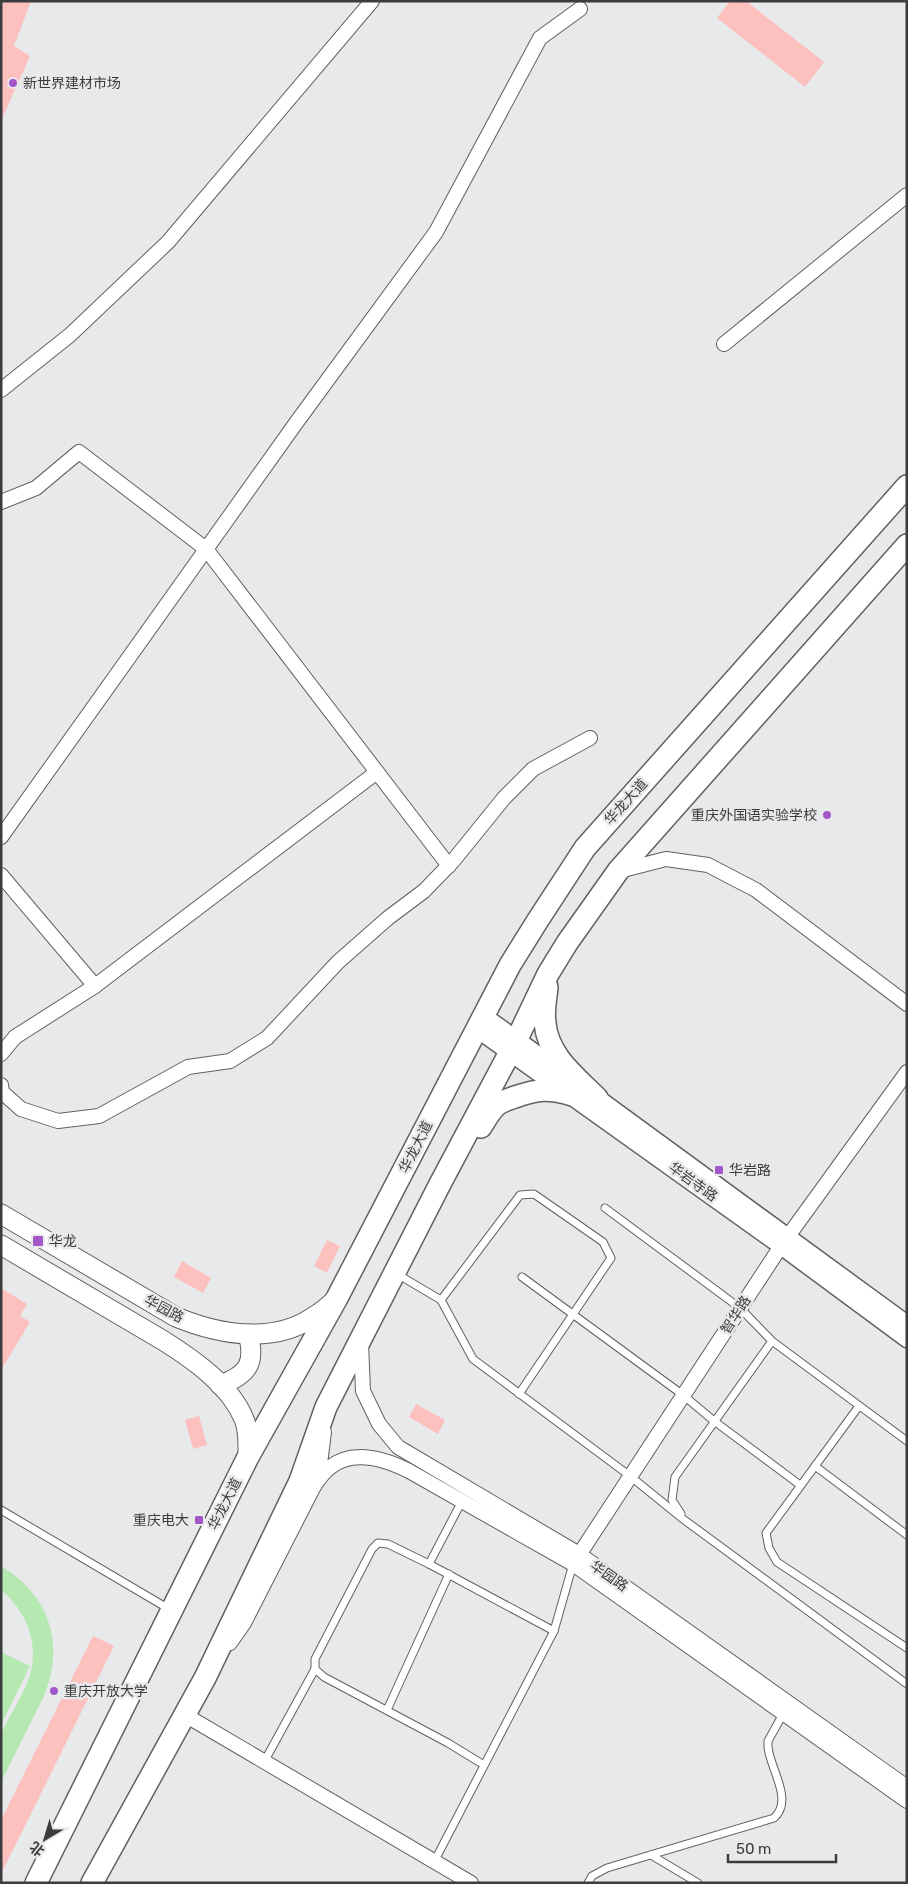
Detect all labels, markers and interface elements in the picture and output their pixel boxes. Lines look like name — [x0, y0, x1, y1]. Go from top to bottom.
place label: 新世界建材市场 — [23, 75, 121, 92]
marker: 新世界建材市场 — [7, 77, 19, 89]
street label: 华龙大道 — [601, 776, 651, 828]
place label: 重庆外国语实验学校 — [691, 807, 817, 824]
marker: 重庆外国语实验学校 — [821, 809, 833, 821]
street label: 华龙大道 — [396, 1118, 436, 1176]
street label: 华岩寺路 — [665, 1159, 721, 1205]
place label: 华岩路 — [729, 1162, 771, 1179]
marker: 华岩路 — [713, 1164, 725, 1176]
place label: 华龙 — [49, 1233, 77, 1250]
marker: 华龙 — [31, 1234, 45, 1248]
street label: 华园路 — [141, 1292, 187, 1326]
street label: 智华路 — [717, 1293, 755, 1337]
street label: 华龙大道 — [205, 1475, 245, 1533]
place label: 重庆电大 — [133, 1512, 189, 1529]
marker: 重庆电大 — [193, 1514, 205, 1526]
street label: 华园路 — [587, 1557, 631, 1595]
place label: 重庆开放大学 — [64, 1683, 148, 1700]
marker: 重庆开放大学 — [48, 1685, 60, 1697]
north arrow — [20, 1814, 70, 1864]
scale bar — [728, 1832, 836, 1864]
text: 北 — [27, 1838, 48, 1860]
text: 50 m — [736, 1840, 771, 1858]

